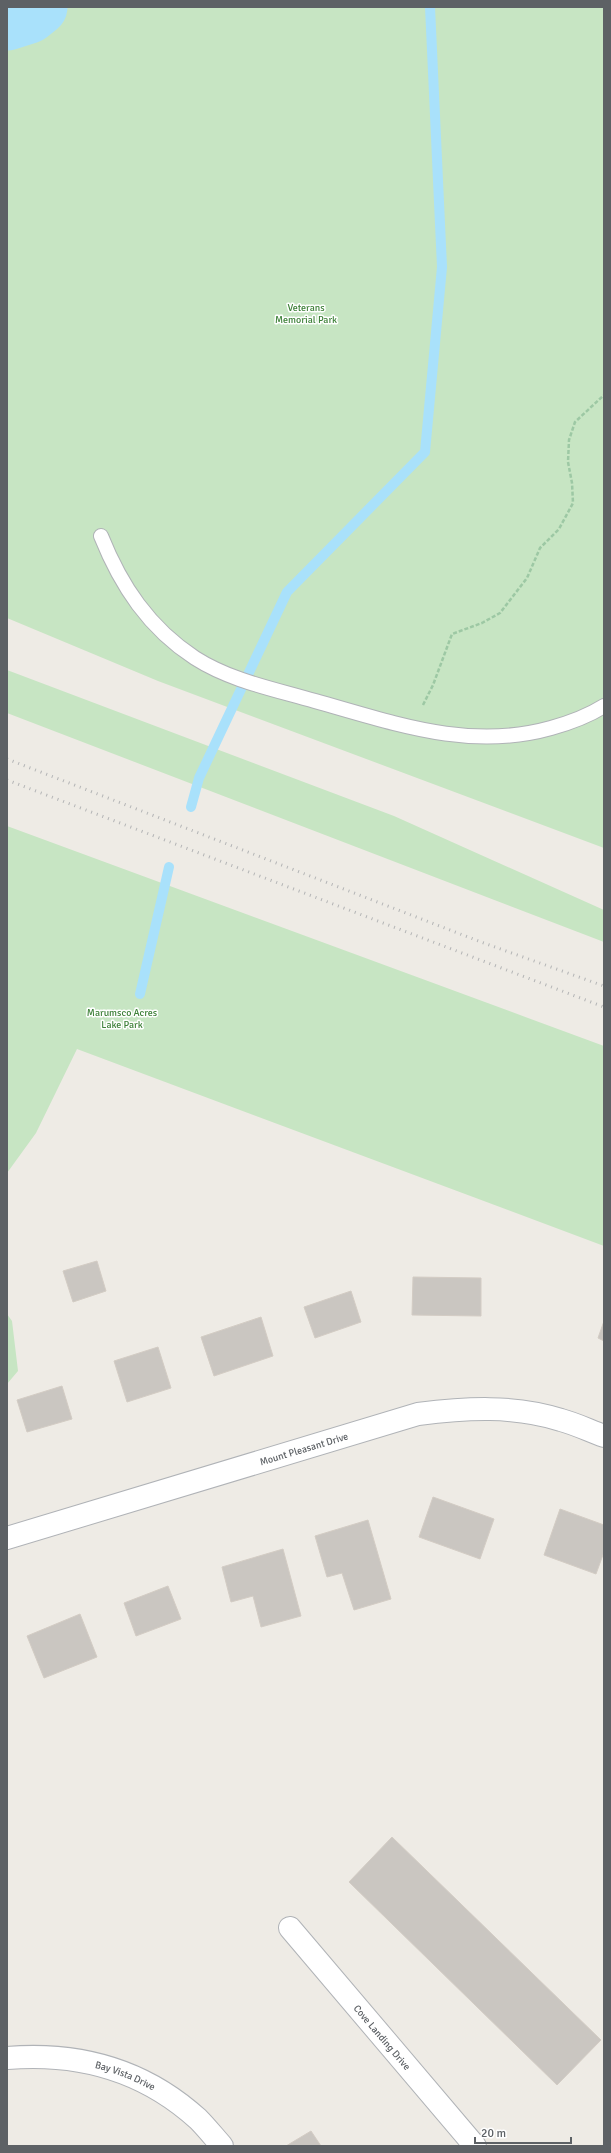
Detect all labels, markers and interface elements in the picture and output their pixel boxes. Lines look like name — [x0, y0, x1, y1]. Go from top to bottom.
park label: Veterans Memorial Park — [275, 302, 337, 326]
park label: Marumsco Acres Lake Park — [87, 1007, 158, 1031]
street label: Mount Pleasant Drive — [258, 1430, 350, 1468]
street label: Cove Landing Drive — [351, 2003, 413, 2073]
street label: Bay Vista Drive — [94, 2059, 157, 2093]
scale bar — [475, 2119, 571, 2145]
text: 20 m — [481, 2126, 506, 2141]

